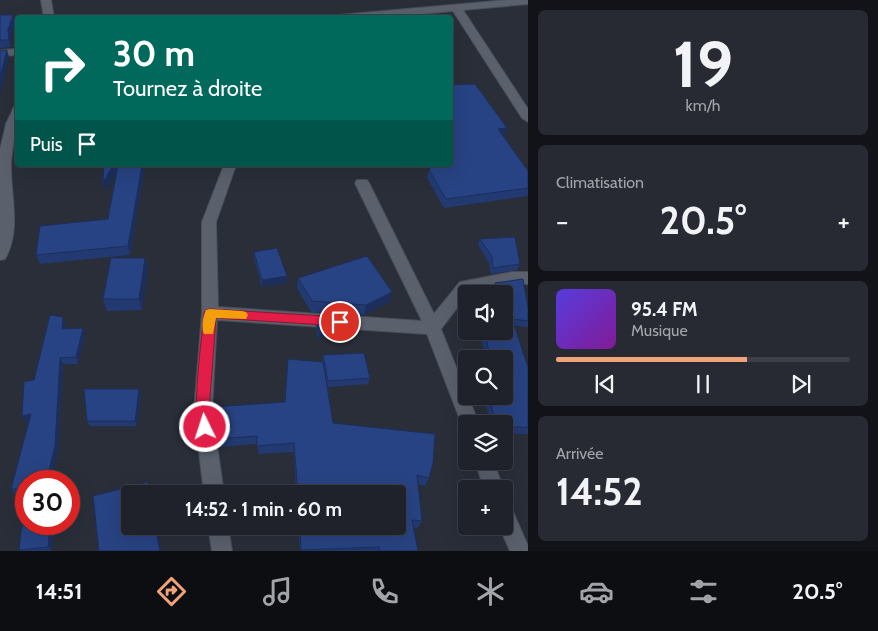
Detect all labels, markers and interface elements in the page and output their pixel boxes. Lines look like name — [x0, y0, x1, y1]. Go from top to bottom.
text: 19 — [673, 24, 733, 103]
text: 30 m — [113, 32, 195, 75]
icon: right — [30, 35, 95, 100]
text: Tournez à droite — [113, 75, 262, 102]
text: km/h — [685, 96, 721, 115]
icon: arrive — [73, 130, 101, 158]
text: Puis — [30, 133, 63, 156]
text: Climatisation — [556, 173, 644, 192]
text: 20.5° — [660, 197, 746, 244]
text: − — [556, 204, 568, 238]
text: + — [838, 204, 850, 238]
map controls — [458, 285, 513, 535]
button: sound — [458, 285, 513, 340]
text: 95.4 FM — [631, 298, 698, 321]
pin — [319, 301, 361, 343]
icon: arrive — [326, 308, 354, 336]
text: Musique — [631, 321, 688, 340]
button: search — [458, 350, 513, 405]
icon: previous — [591, 370, 619, 398]
icon: pause — [689, 370, 717, 398]
icon: next — [787, 370, 815, 398]
position arrow — [178, 400, 230, 452]
button: layers — [458, 415, 513, 470]
text: Arrivée — [556, 444, 603, 463]
text: 14:52 — [556, 468, 643, 515]
speed limit sign: 30 — [15, 470, 80, 535]
button: + — [458, 480, 513, 535]
text: 14:52 · 1 min · 60 m — [185, 498, 342, 521]
icon: directions — [154, 574, 189, 609]
icon: music — [260, 574, 295, 609]
icon: phone — [367, 574, 402, 609]
icon: climate — [473, 574, 508, 609]
icon: car — [579, 574, 614, 609]
icon: filters — [686, 574, 721, 609]
text: 14:51 — [36, 578, 82, 605]
text: 20.5° — [792, 578, 842, 605]

